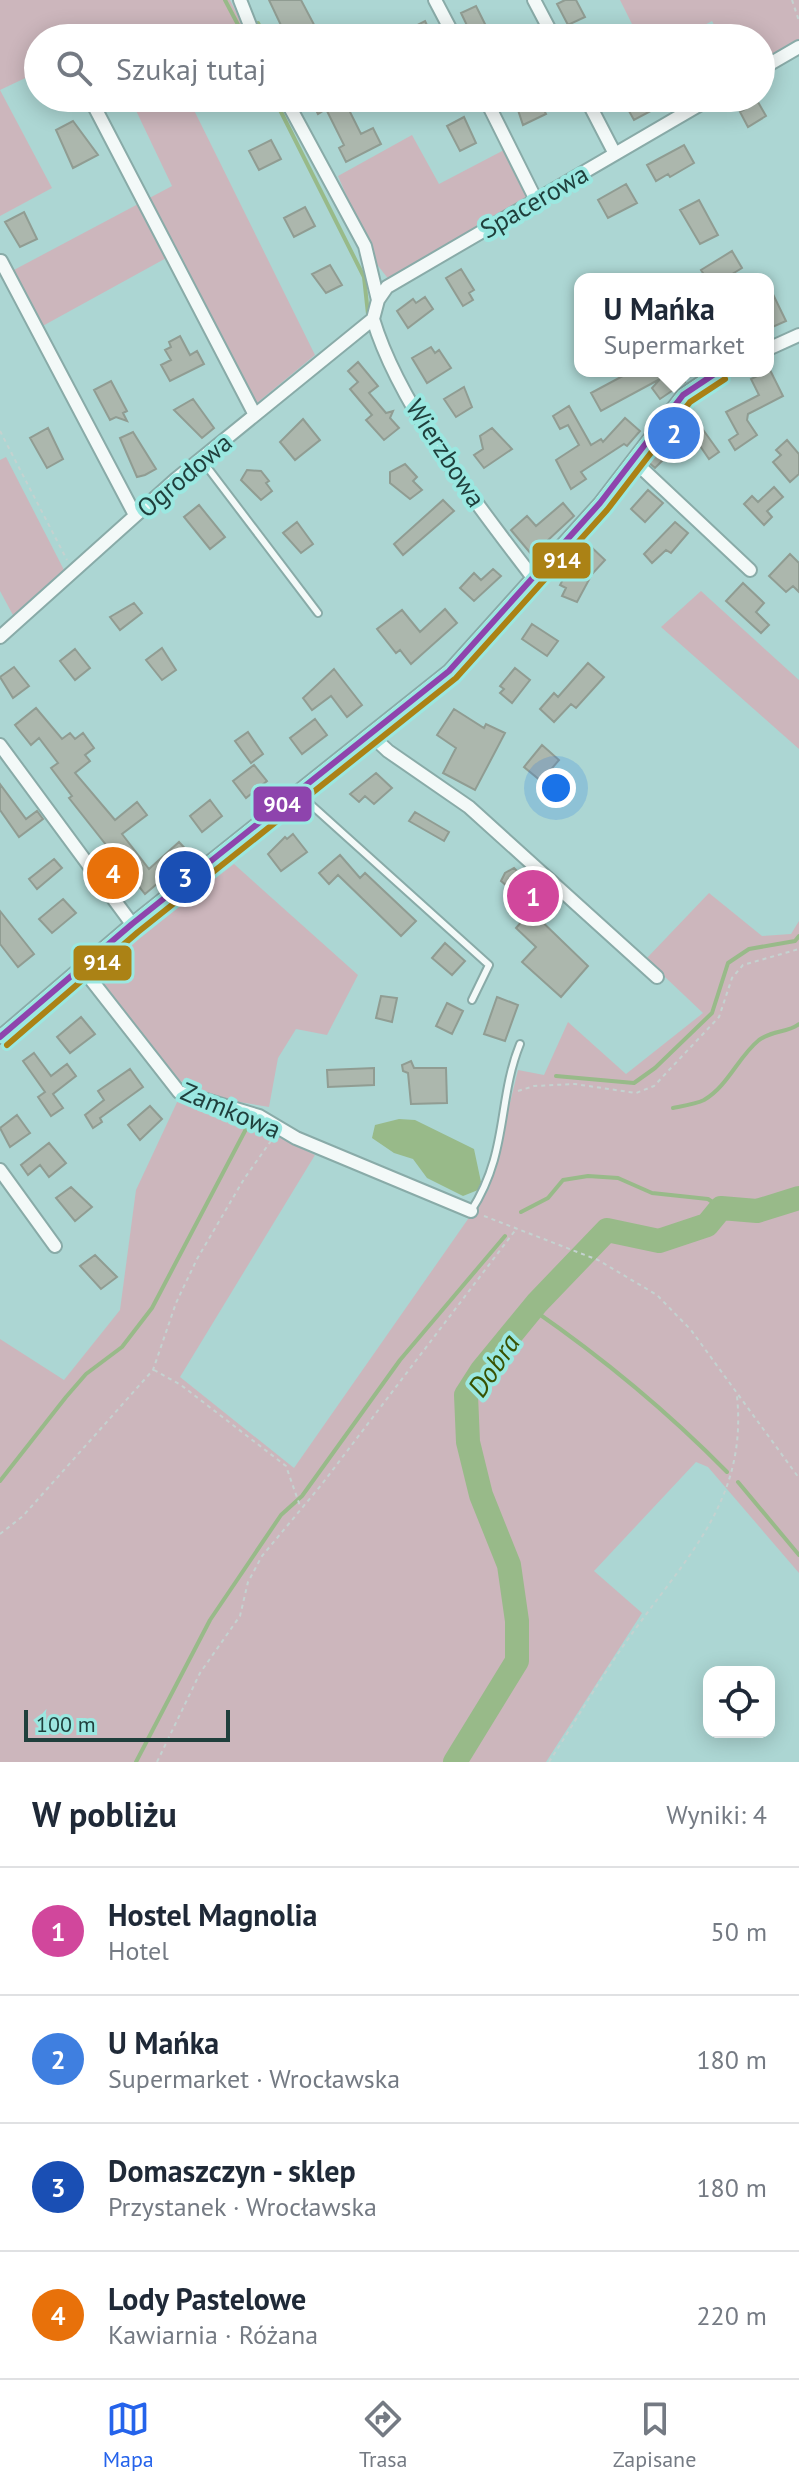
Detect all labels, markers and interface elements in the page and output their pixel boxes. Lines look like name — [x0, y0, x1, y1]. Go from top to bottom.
search box — [24, 24, 775, 112]
icon: search — [52, 46, 96, 90]
text: Szukaj tutaj — [116, 49, 266, 88]
street label: Spacerowa — [474, 157, 594, 245]
popup — [574, 273, 774, 377]
text: U Mańka — [604, 289, 715, 328]
text: Supermarket — [604, 328, 744, 361]
street label: Wierzbowa — [399, 393, 493, 513]
pin: 2 — [648, 403, 700, 463]
street label: Ogrodowa — [130, 426, 238, 524]
line badge: 914 — [531, 541, 592, 580]
text: 914 — [543, 546, 581, 574]
your location — [536, 768, 576, 808]
line badge: 904 — [252, 785, 313, 823]
text: 904 — [263, 790, 301, 818]
pin: 4 — [87, 843, 139, 903]
pin: 3 — [159, 847, 211, 907]
pin: 1 — [507, 866, 559, 926]
line badge: 914 — [72, 944, 133, 982]
text: 914 — [83, 948, 121, 976]
street label: Zamkowa — [176, 1074, 286, 1146]
water label: Dobra — [458, 1326, 528, 1404]
map controls — [703, 1666, 775, 1738]
button: locate — [703, 1666, 775, 1738]
scale bar — [24, 1706, 230, 1742]
text: 100 m — [36, 1710, 96, 1738]
text: W pobliżu — [32, 1792, 177, 1836]
text: Wyniki: 4 — [666, 1798, 767, 1831]
text: Hostel Magnolia — [108, 1895, 317, 1934]
text: 1 — [51, 1915, 65, 1948]
text: 50 m — [711, 1915, 767, 1948]
text: Hotel — [108, 1934, 169, 1967]
text: U Mańka — [108, 2023, 219, 2062]
text: 2 — [51, 2043, 65, 2076]
text: 180 m — [696, 2043, 767, 2076]
text: Supermarket · Wrocławska — [108, 2062, 400, 2095]
text: Domaszczyn - sklep — [108, 2151, 356, 2190]
text: 3 — [51, 2171, 65, 2204]
text: 180 m — [696, 2171, 767, 2204]
text: Przystanek · Wrocławska — [108, 2190, 377, 2223]
text: Lody Pastelowe — [108, 2279, 306, 2318]
text: 4 — [51, 2299, 65, 2332]
text: 220 m — [696, 2299, 767, 2332]
text: Kawiarnia · Różana — [108, 2318, 318, 2351]
tab: Mapa — [103, 2397, 154, 2473]
tab: Trasa — [359, 2397, 407, 2473]
tab: Zapisane — [613, 2397, 696, 2473]

